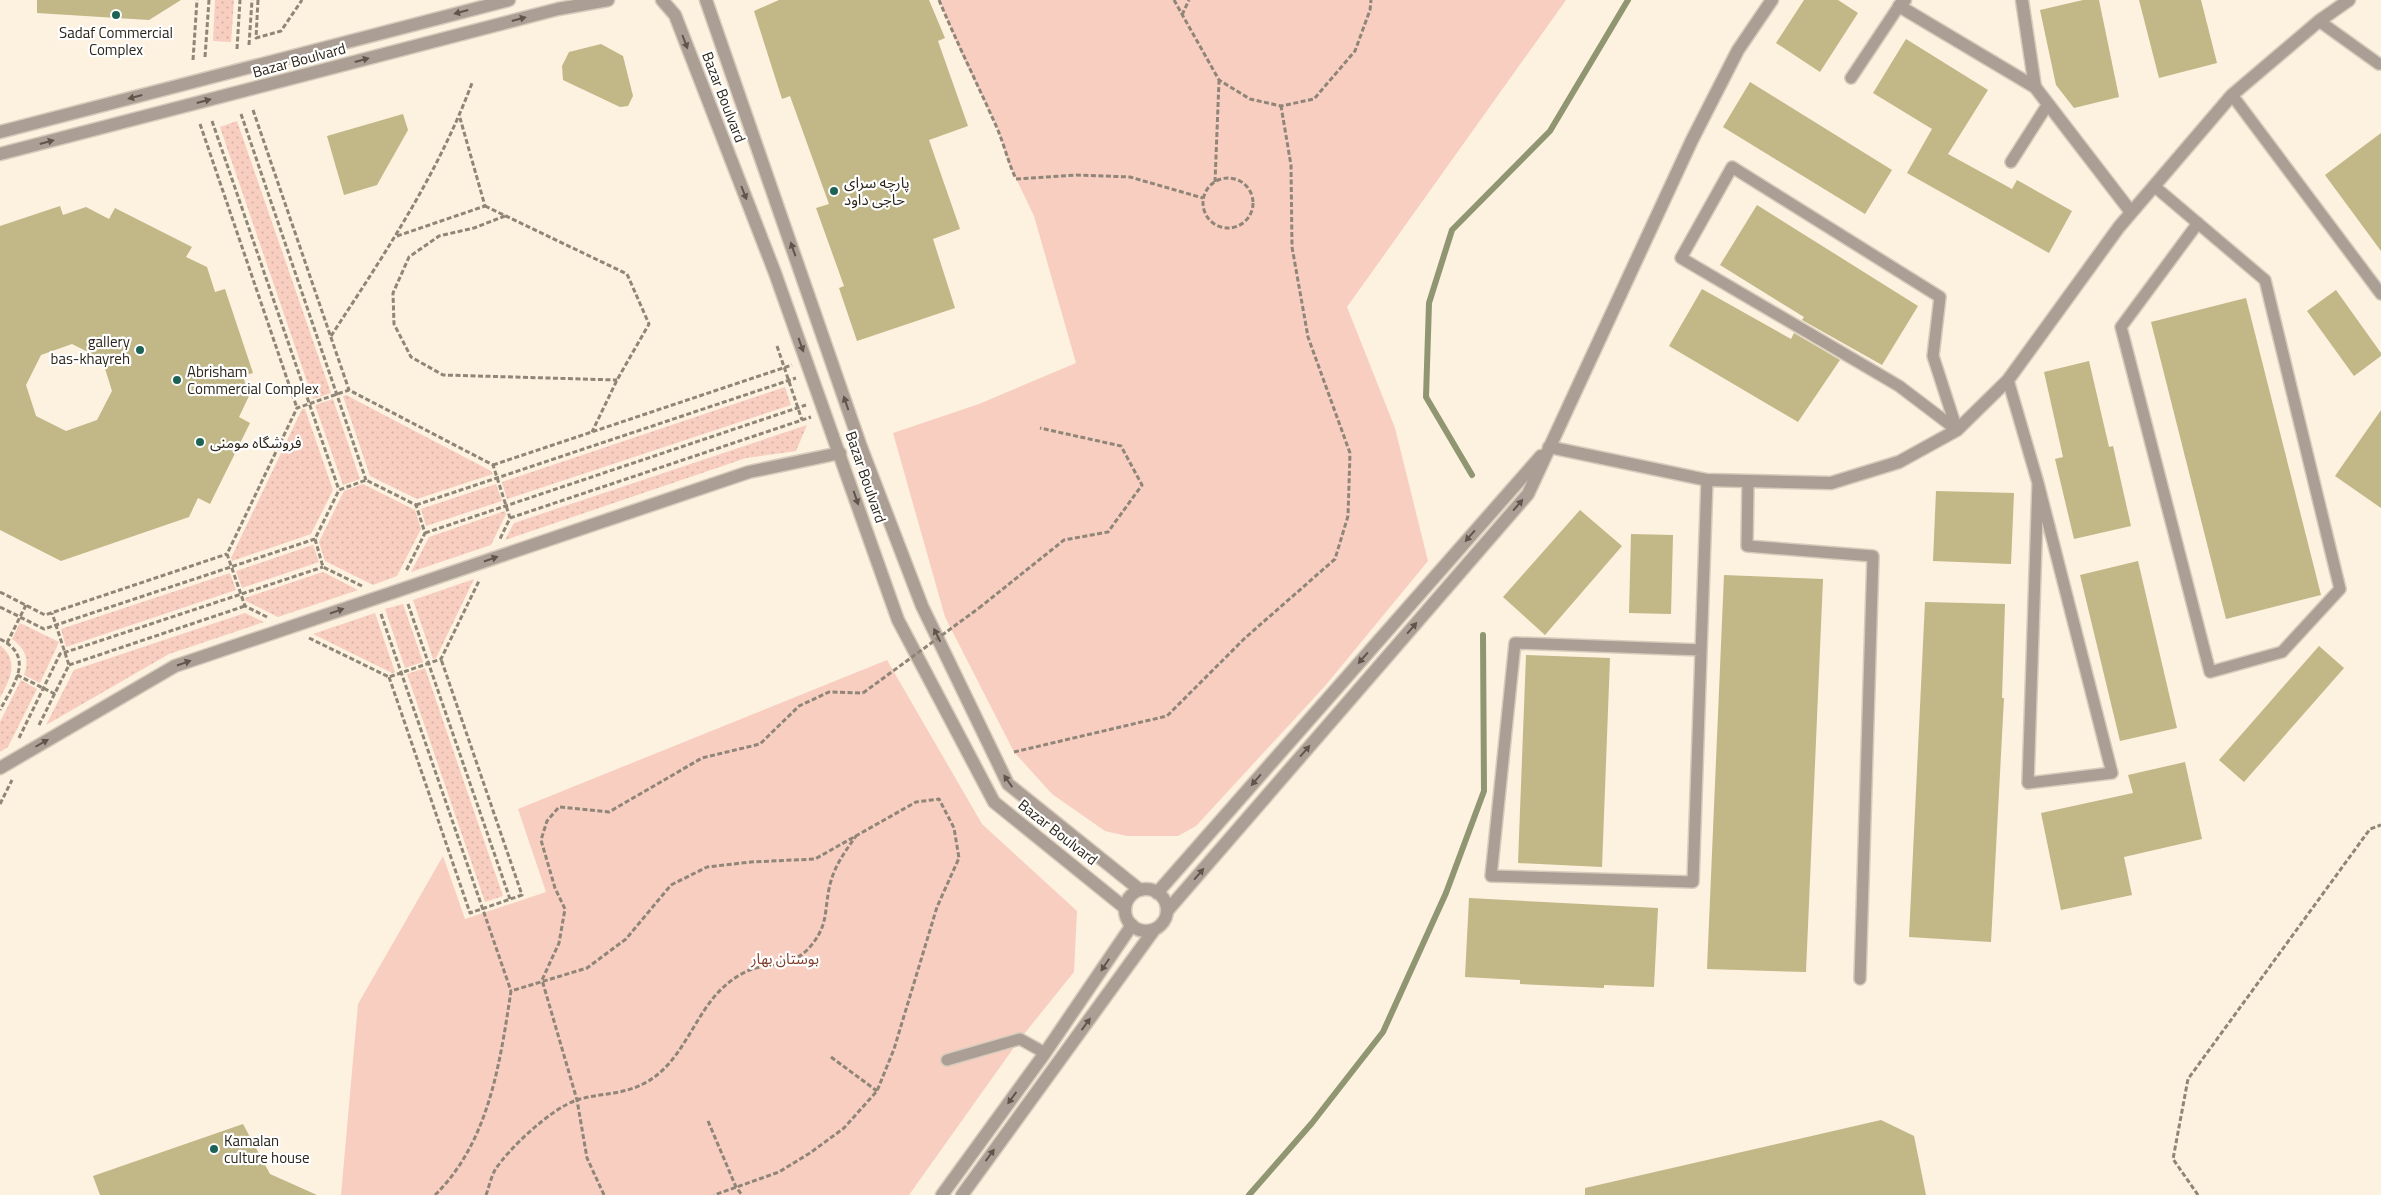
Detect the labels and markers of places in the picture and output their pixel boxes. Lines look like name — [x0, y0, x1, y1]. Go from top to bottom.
marker: Sadaf Commercial Complex — [110, 9, 122, 21]
place label: Sadaf Commercial Complex — [59, 21, 173, 61]
place label: پارچه سرای حاجی داود — [844, 171, 909, 211]
marker: پارچه سرای حاجی داود — [828, 185, 840, 197]
place label: gallery bas-khayreh — [51, 330, 130, 370]
marker: gallery bas-khayreh — [134, 344, 146, 356]
place label: Abrisham Commercial Complex — [187, 360, 319, 400]
marker: Abrisham Commercial Complex — [171, 374, 183, 386]
place label: فروشگاه مومنی — [210, 431, 302, 454]
marker: فروشگاه مومنی — [194, 436, 206, 448]
place label: Kamalan culture house — [224, 1129, 310, 1169]
marker: Kamalan culture house — [208, 1143, 220, 1155]

